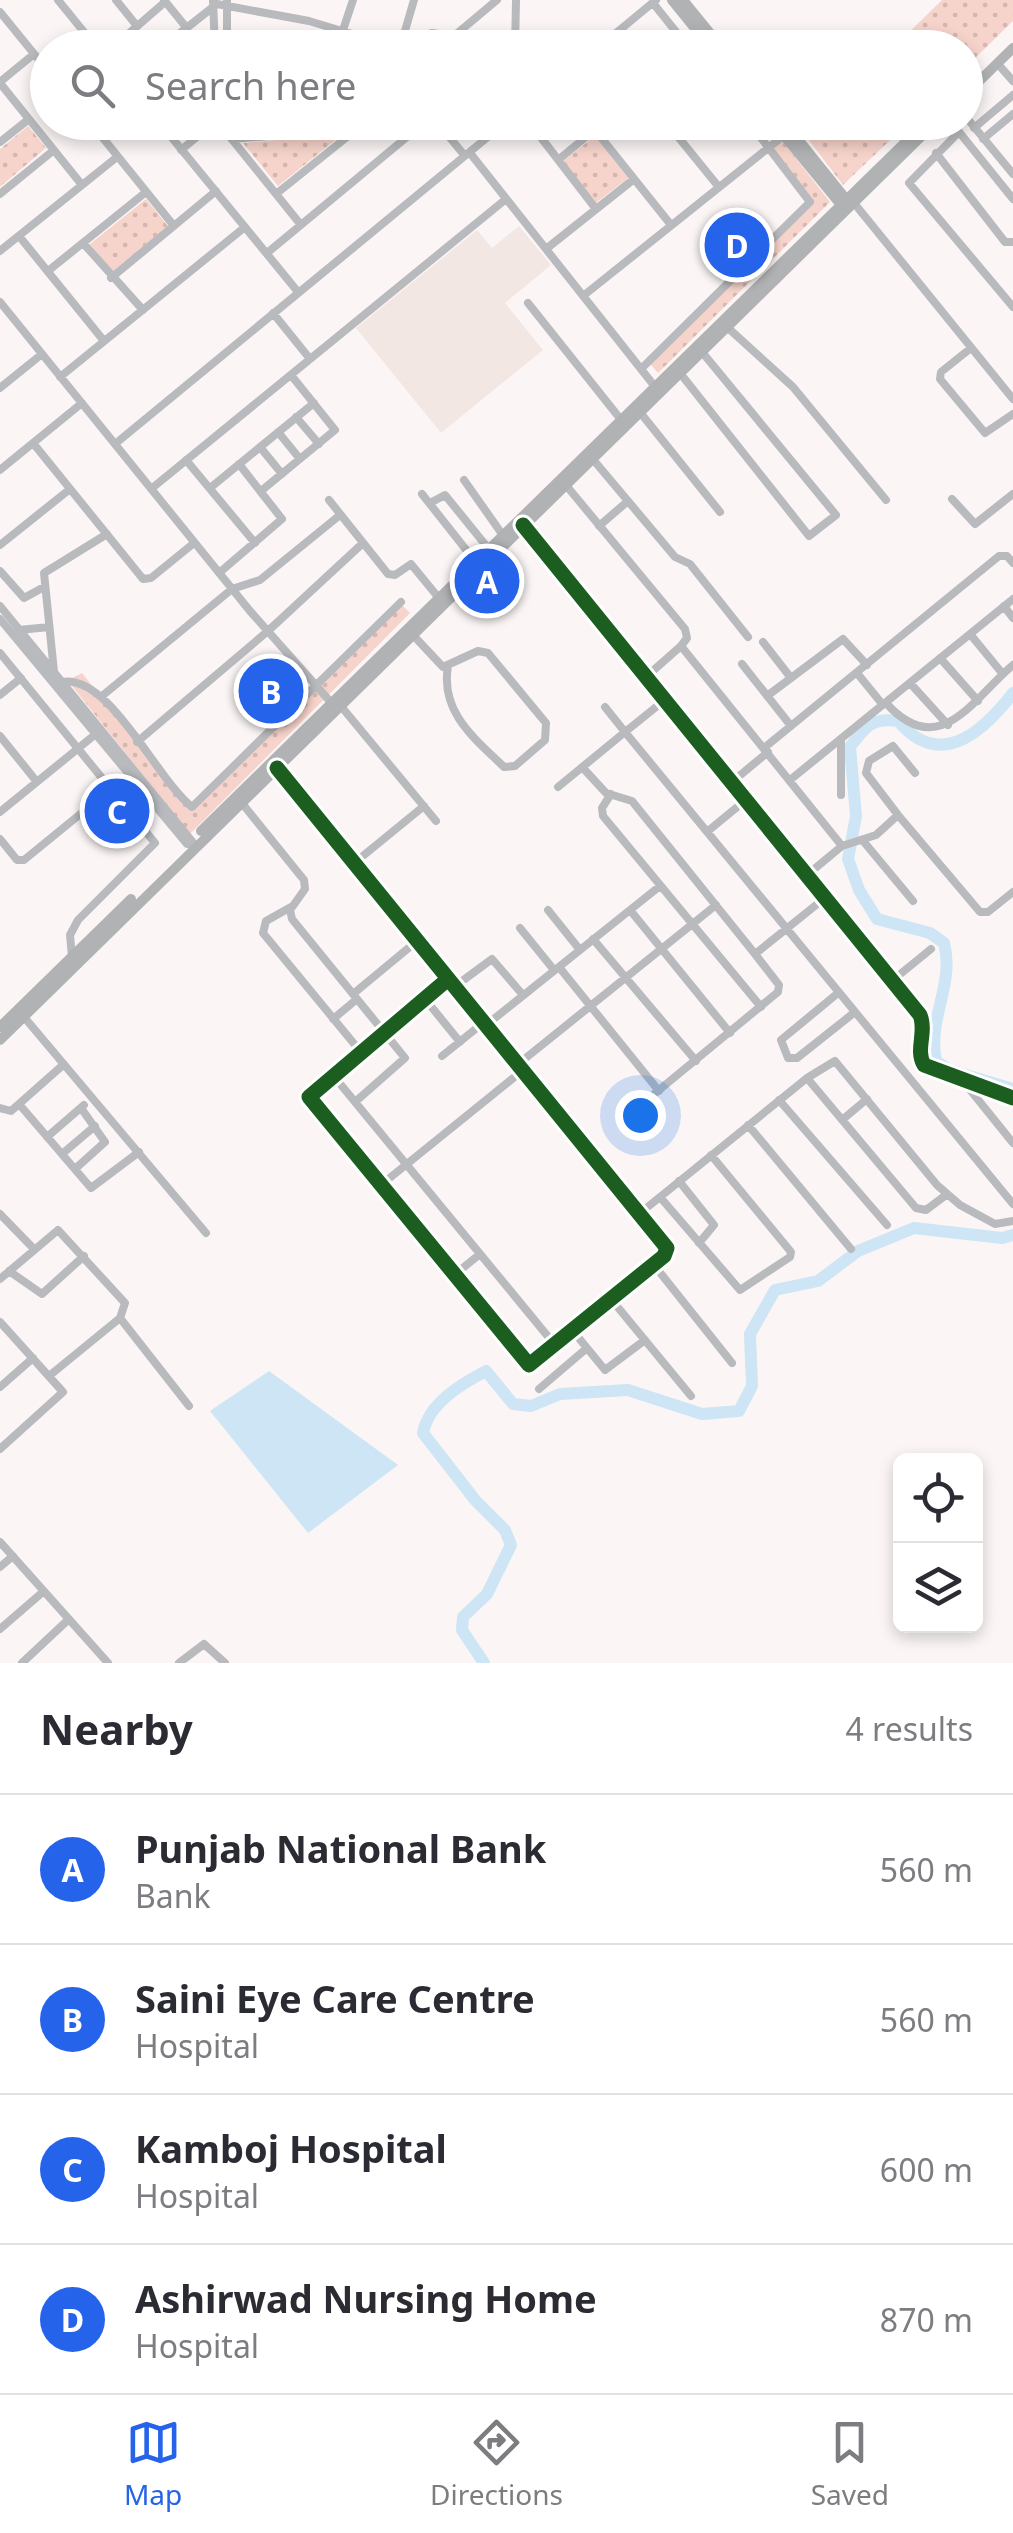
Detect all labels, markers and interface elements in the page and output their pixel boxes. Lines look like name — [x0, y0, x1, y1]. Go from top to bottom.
search box — [30, 30, 983, 140]
icon: search — [65, 58, 120, 113]
text: Search here — [145, 59, 356, 111]
pin: D — [704, 208, 770, 282]
pin: A — [454, 544, 520, 618]
pin: B — [238, 654, 304, 728]
pin: C — [84, 774, 150, 848]
your location — [615, 1090, 666, 1141]
map controls — [893, 1453, 983, 1633]
button: locate — [893, 1453, 983, 1543]
button: layers — [893, 1543, 983, 1633]
text: Nearby — [40, 1700, 193, 1757]
text: 4 results — [846, 1707, 973, 1750]
text: Punjab National Bank — [135, 1822, 546, 1874]
text: A — [61, 1848, 84, 1891]
text: 560 m — [880, 1848, 973, 1891]
text: Bank — [135, 1874, 211, 1917]
text: Saini Eye Care Centre — [135, 1972, 535, 2024]
text: B — [62, 1998, 83, 2041]
text: 560 m — [880, 1998, 973, 2041]
text: Hospital — [135, 2024, 259, 2067]
text: Kamboj Hospital — [135, 2122, 447, 2174]
text: C — [62, 2148, 83, 2191]
text: 600 m — [880, 2148, 973, 2191]
text: Hospital — [135, 2174, 259, 2217]
text: Ashirwad Nursing Home — [135, 2272, 597, 2324]
text: D — [61, 2298, 84, 2341]
text: 870 m — [880, 2298, 973, 2341]
text: Hospital — [135, 2324, 259, 2367]
tab: Map — [124, 2415, 182, 2513]
tab: Directions — [430, 2415, 563, 2513]
tab: Saved — [811, 2415, 889, 2513]

